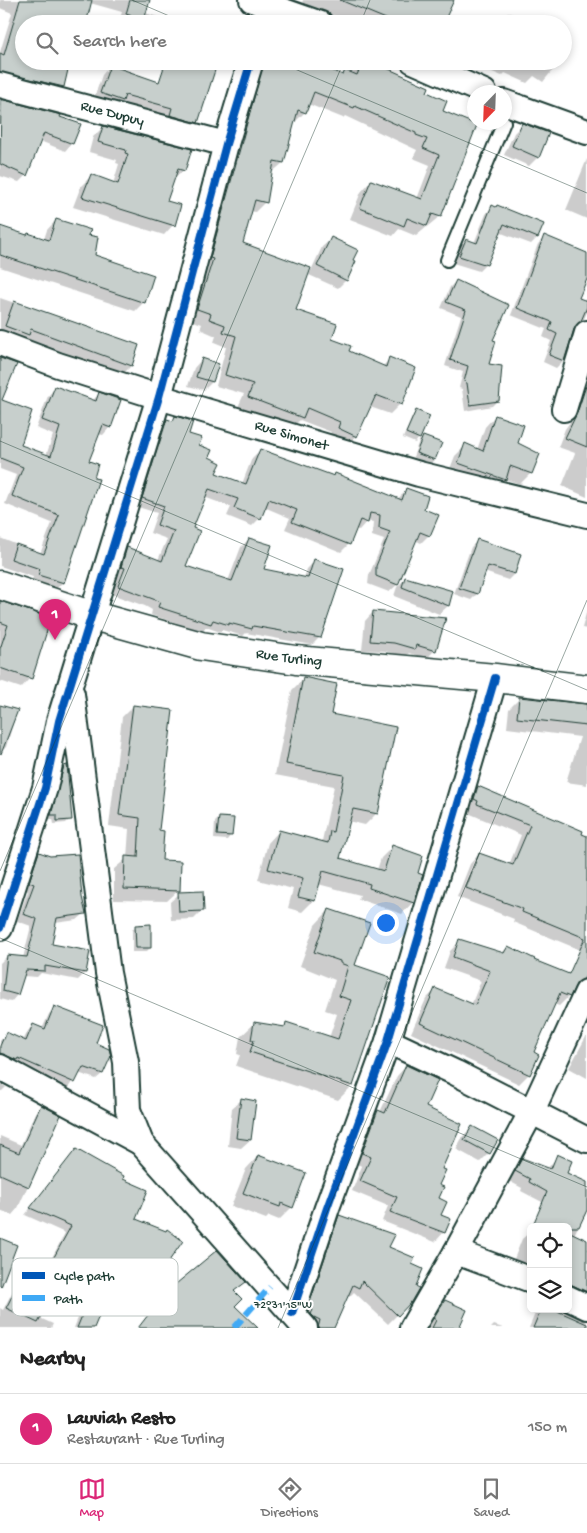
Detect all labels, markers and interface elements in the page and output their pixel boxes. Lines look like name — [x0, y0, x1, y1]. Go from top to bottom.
search box — [15, 15, 572, 70]
icon: search — [33, 29, 61, 57]
text: Search here — [73, 31, 167, 54]
north arrow — [467, 85, 512, 130]
street label: Rue Dupuy — [79, 97, 146, 131]
street label: Rue Simonet — [252, 417, 332, 456]
pin: 1 — [39, 599, 71, 640]
street label: Rue Turling — [255, 645, 323, 671]
your location — [373, 910, 399, 936]
map controls — [527, 1223, 572, 1313]
button: locate — [527, 1223, 572, 1268]
legend — [12, 1258, 178, 1316]
button: layers — [527, 1268, 572, 1313]
text: Cycle path — [54, 1269, 115, 1286]
text: Path — [53, 1292, 83, 1309]
text: 72°31'15"W — [253, 1299, 312, 1313]
text: Nearby — [20, 1348, 85, 1373]
text: Lauviah Resto — [67, 1408, 176, 1431]
text: 1 — [33, 1419, 39, 1438]
text: 150 m — [528, 1419, 567, 1438]
text: Restaurant · Rue Turling — [67, 1431, 225, 1450]
tab: Map — [78, 1475, 106, 1522]
tab: Directions — [261, 1475, 318, 1522]
tab: Saved — [473, 1475, 509, 1522]

